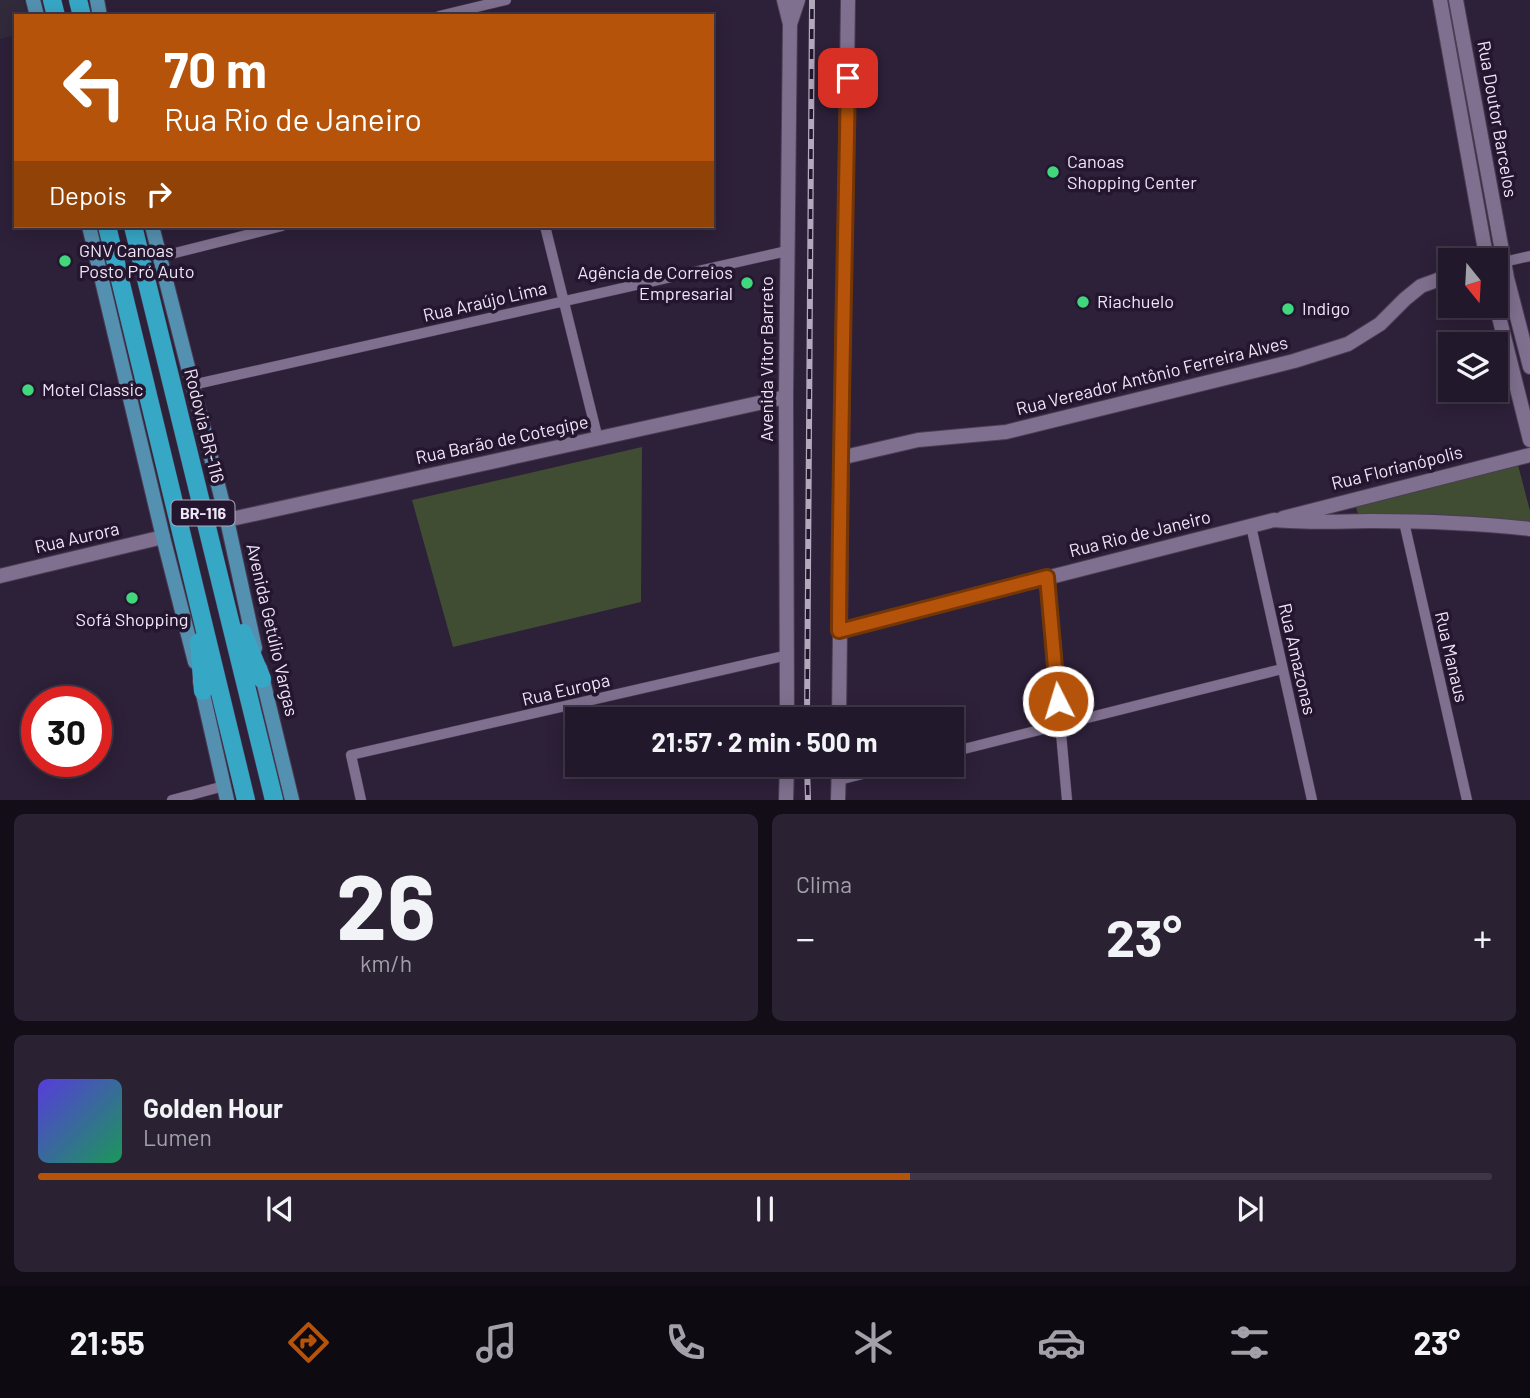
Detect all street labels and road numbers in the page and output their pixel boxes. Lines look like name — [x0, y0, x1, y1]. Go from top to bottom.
street label: Rua Doutor Barcelos — [1473, 39, 1523, 199]
street label: Rua Araújo Lima — [421, 276, 549, 326]
street label: Avenida Vitor Barreto — [755, 276, 777, 442]
street label: Rua Vereador Antônio Ferreira Alves — [1014, 331, 1290, 419]
street label: Rodovia BR-116 — [180, 366, 230, 485]
street label: Rua Barão de Cotegipe — [413, 410, 590, 468]
street label: Rua Florianópolis — [1329, 440, 1465, 494]
road number: BR-116 — [172, 500, 234, 526]
street label: Rua Rio de Janeiro — [1067, 505, 1213, 561]
street label: Rua Aurora — [32, 517, 121, 557]
street label: Avenida Getúlio Vargas — [242, 541, 304, 718]
street label: Rua Amazonas — [1274, 601, 1321, 717]
street label: Rua Manaus — [1431, 609, 1473, 704]
street label: Rua Europa — [520, 668, 612, 710]

